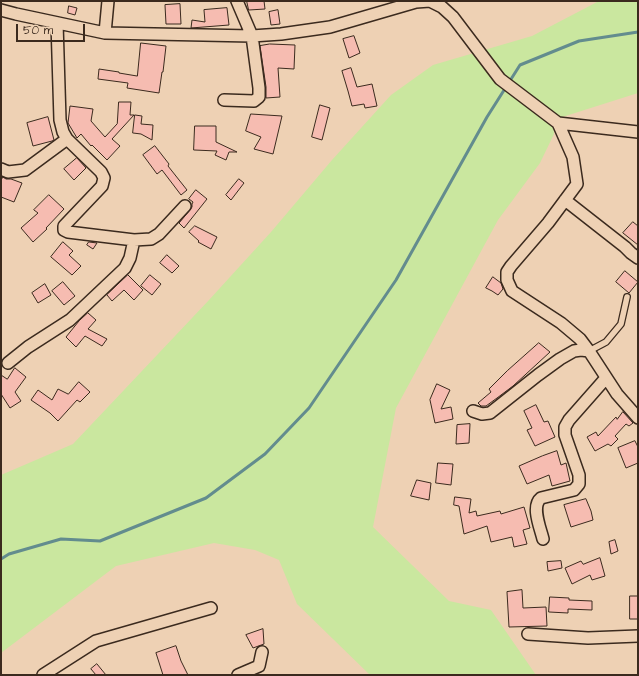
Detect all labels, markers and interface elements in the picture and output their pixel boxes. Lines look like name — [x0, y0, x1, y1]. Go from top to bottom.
scale bar — [18, 16, 87, 42]
text: 50 m — [23, 22, 53, 39]

